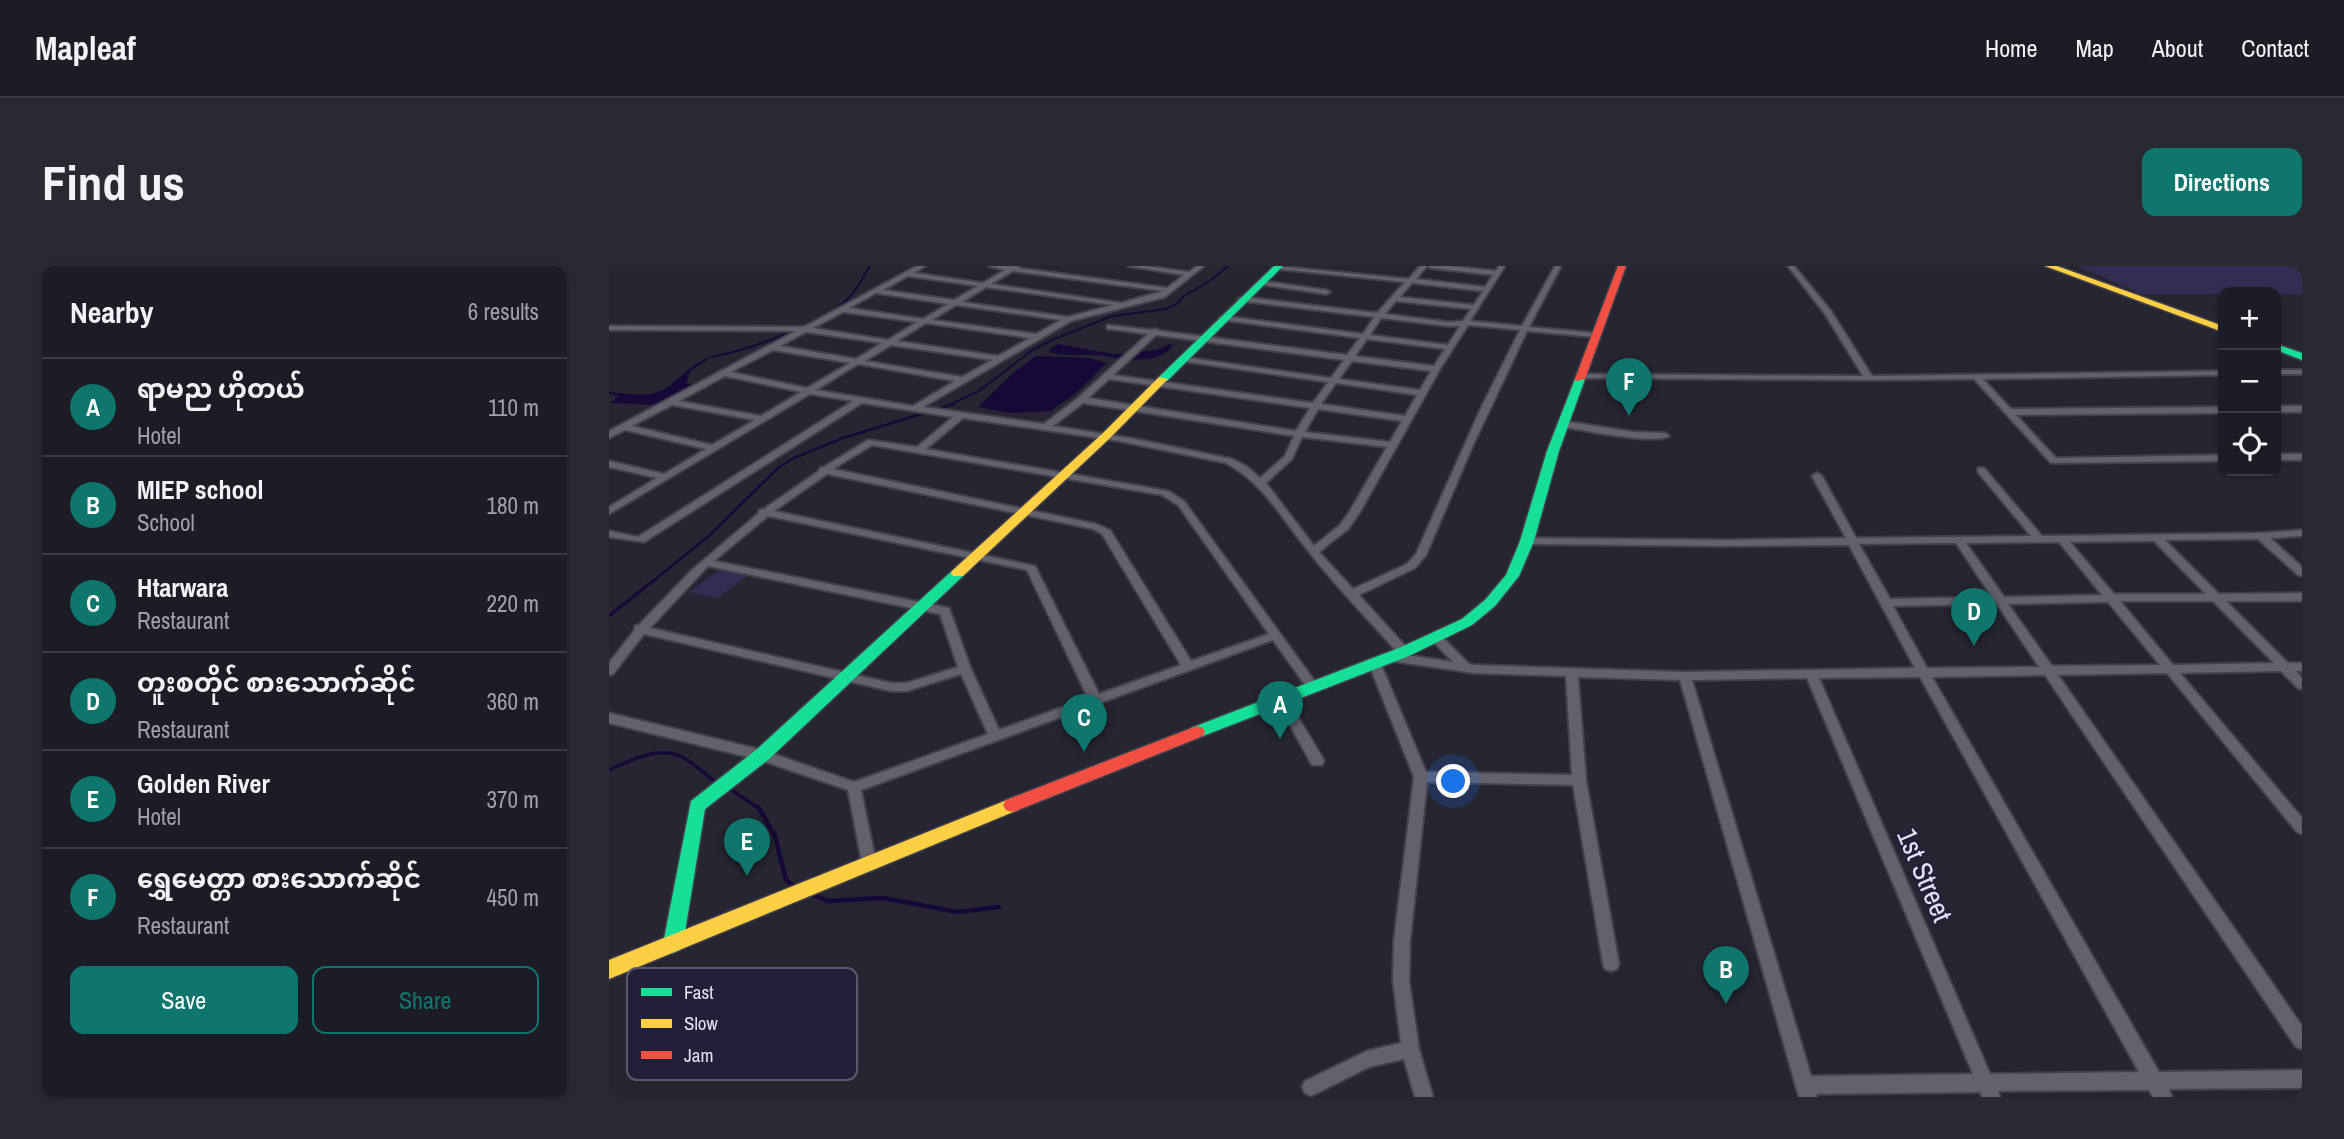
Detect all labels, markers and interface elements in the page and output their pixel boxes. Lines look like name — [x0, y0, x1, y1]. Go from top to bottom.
text: Mapleaf — [35, 26, 136, 70]
text: Home — [1985, 32, 2037, 64]
text: Map — [2075, 32, 2114, 64]
text: About — [2152, 32, 2203, 64]
text: Contact — [2241, 32, 2309, 64]
button: Directions — [2142, 148, 2302, 216]
text: Find us — [42, 149, 185, 215]
map controls — [2218, 287, 2281, 476]
button: + — [2218, 287, 2281, 350]
text: Nearby — [70, 292, 153, 332]
text: 6 results — [468, 296, 539, 327]
button: − — [2218, 350, 2281, 413]
pin: F — [1606, 358, 1652, 416]
text: ရာမည ဟိုတယ် — [137, 371, 305, 406]
text: A — [86, 392, 100, 423]
text: 110 m — [488, 392, 539, 423]
button: locate — [2218, 413, 2281, 476]
text: Hotel — [137, 420, 181, 451]
text: MIEP school — [137, 472, 263, 507]
text: B — [86, 490, 100, 521]
text: 180 m — [487, 490, 539, 521]
text: School — [137, 507, 195, 538]
text: Htarwara — [137, 570, 228, 605]
text: C — [86, 588, 100, 619]
text: 220 m — [487, 588, 539, 619]
pin: D — [1951, 588, 1997, 646]
text: Restaurant — [137, 605, 229, 636]
text: တူးစတိုင် စားသောက်ဆိုင် — [137, 665, 416, 700]
pin: A — [1257, 681, 1303, 739]
text: D — [86, 686, 100, 717]
text: 360 m — [487, 686, 539, 717]
pin: C — [1061, 694, 1107, 752]
text: Restaurant — [137, 714, 229, 745]
your location — [1436, 764, 1470, 798]
text: Golden River — [137, 766, 270, 801]
text: E — [87, 784, 99, 815]
text: 370 m — [487, 784, 539, 815]
text: Hotel — [137, 801, 181, 832]
pin: E — [724, 818, 770, 876]
street label: 1st Street — [1888, 822, 1962, 928]
text: ရွှေမေတ္တာ စားသောက်ဆိုင် — [137, 861, 421, 896]
text: F — [87, 882, 99, 913]
text: 450 m — [487, 882, 539, 913]
text: Restaurant — [137, 910, 229, 941]
pin: B — [1703, 946, 1749, 1004]
button: Save — [70, 966, 298, 1034]
button: Share — [312, 966, 539, 1034]
legend — [627, 968, 857, 1080]
text: Fast — [684, 979, 714, 1005]
text: Slow — [684, 1010, 719, 1036]
text: Jam — [684, 1042, 713, 1068]

